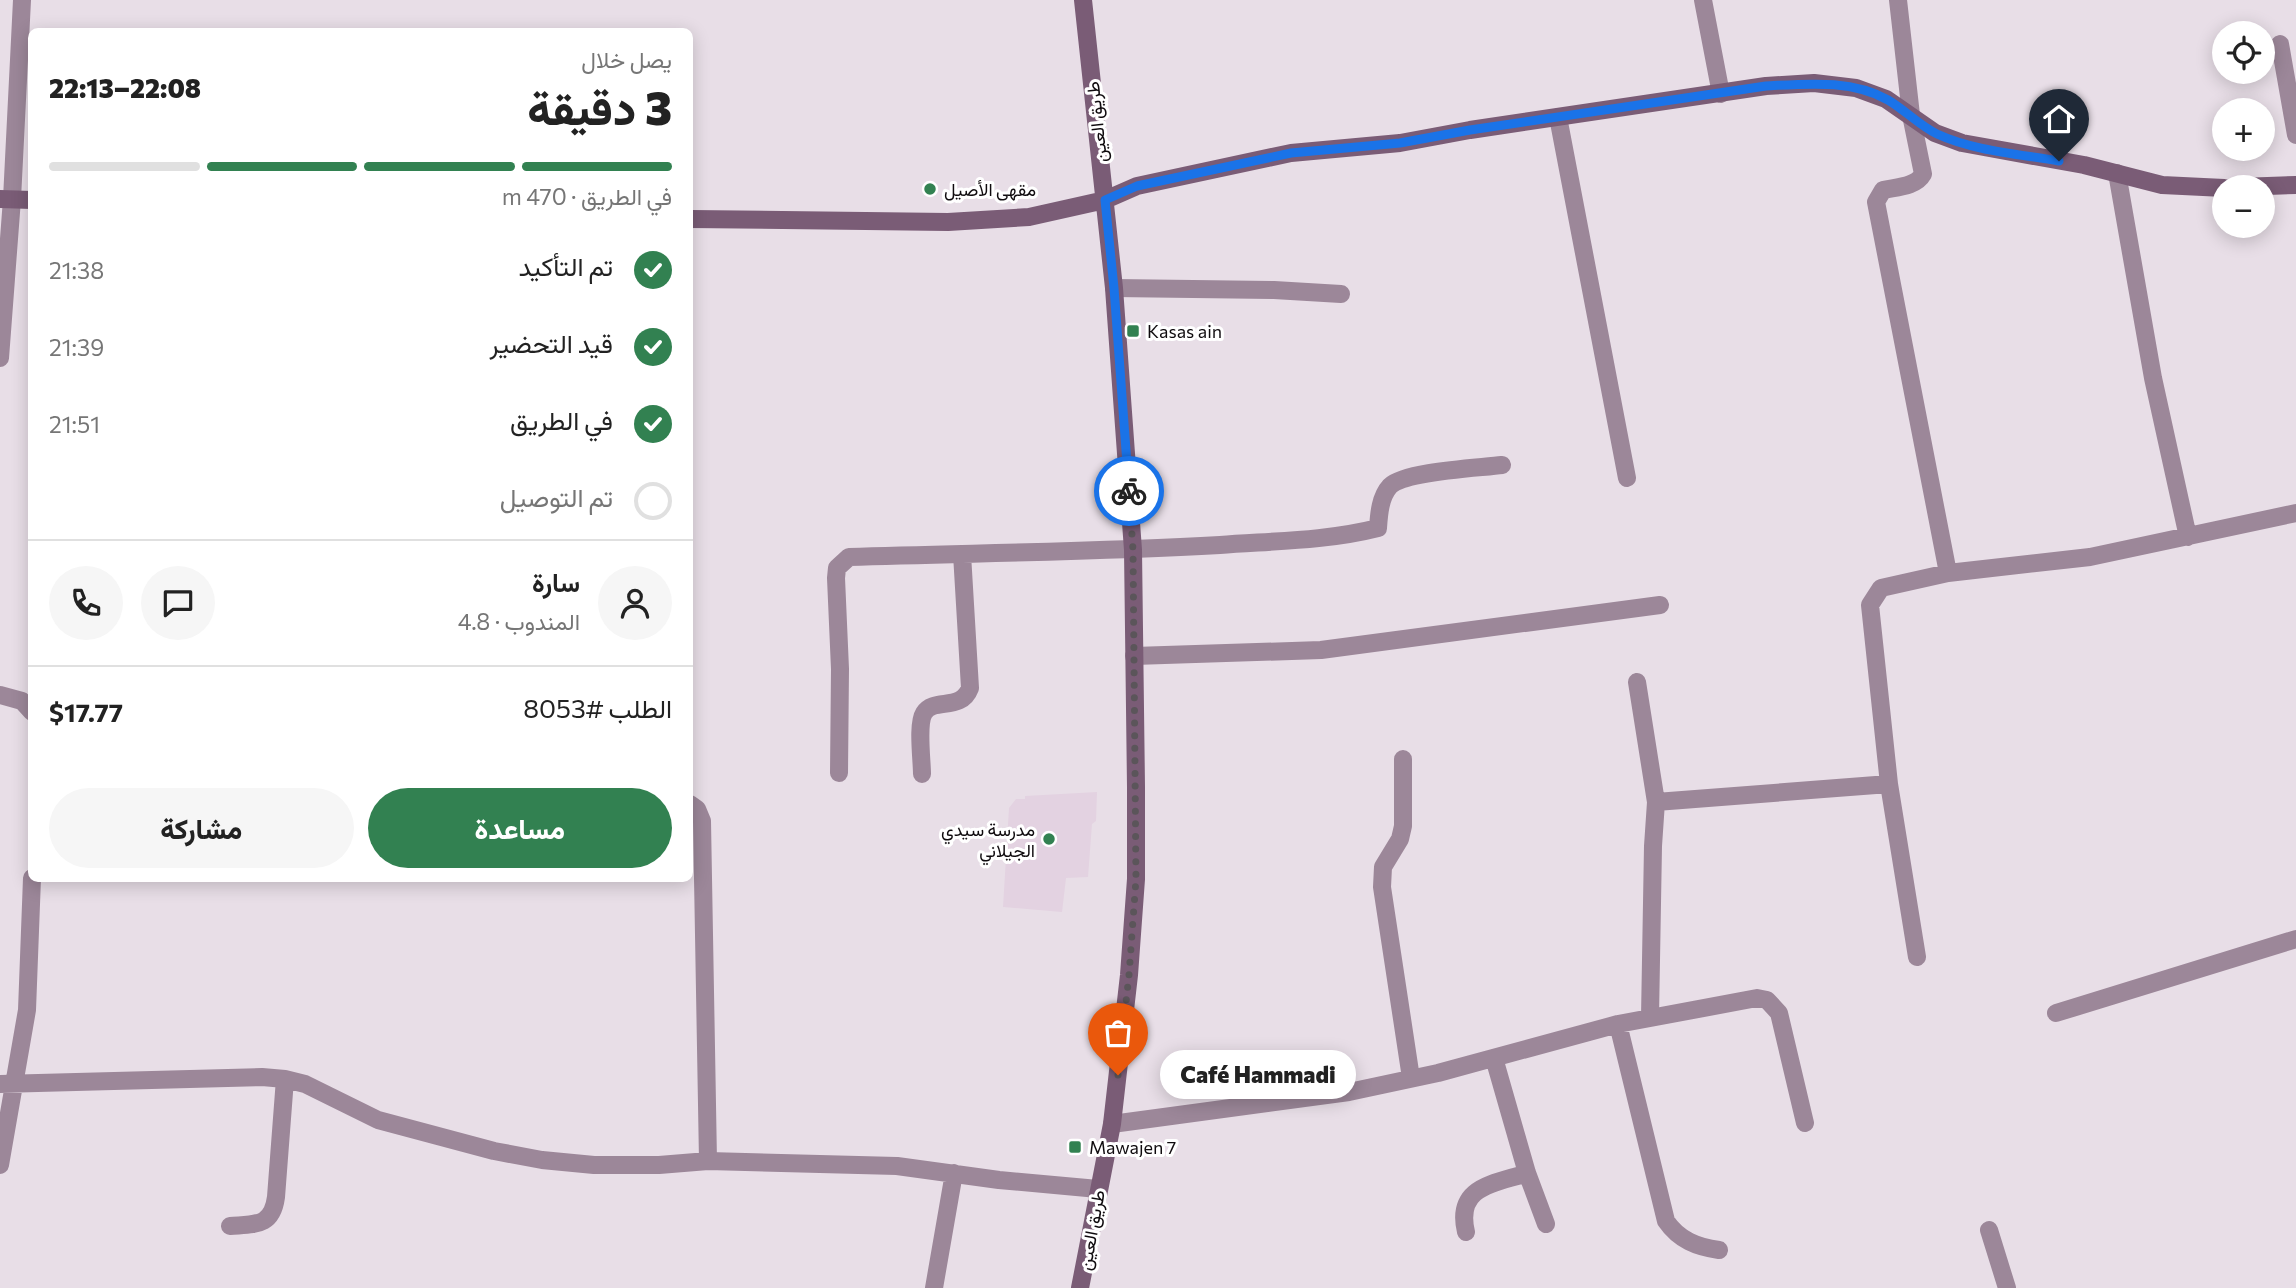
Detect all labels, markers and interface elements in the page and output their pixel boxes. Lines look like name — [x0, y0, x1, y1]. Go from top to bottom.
map controls — [2212, 21, 2275, 238]
button: locate — [2212, 21, 2275, 84]
text: يصل خلال — [581, 45, 672, 73]
text: 22:08–22:13 — [49, 72, 201, 103]
text: 3 دقيقة — [527, 78, 672, 134]
street label: طريق العين — [1081, 80, 1112, 164]
pin — [2029, 89, 2089, 161]
button: + — [2212, 98, 2275, 161]
icon: home — [2040, 100, 2078, 138]
button: − — [2212, 175, 2275, 238]
place label: مقهى الأصيل — [944, 178, 1036, 201]
marker: مقهى الأصيل — [922, 181, 938, 197]
text: في الطريق · 470 m — [502, 182, 672, 210]
text: تم التأكيد — [518, 250, 613, 281]
icon: check — [634, 251, 672, 289]
text: 21:38 — [49, 256, 104, 284]
place label: Kasas ain — [1147, 320, 1222, 342]
marker: Kasas ain — [1125, 323, 1141, 339]
text: قيد التحضير — [490, 327, 613, 358]
icon: check — [634, 328, 672, 366]
text: 21:39 — [49, 333, 104, 361]
text: في الطريق — [510, 404, 613, 435]
icon: check — [634, 405, 672, 443]
text: 21:51 — [49, 410, 100, 438]
courier — [1094, 456, 1164, 526]
icon: bike — [1110, 472, 1148, 510]
text: تم التوصيل — [500, 481, 613, 512]
button: phone — [49, 566, 123, 640]
button: chat — [141, 566, 215, 640]
text: سارة — [532, 566, 580, 597]
button: person — [598, 566, 672, 640]
text: المندوب · 4.8 — [458, 607, 580, 635]
text: الطلب #8053 — [523, 692, 672, 723]
text: $17.77 — [49, 696, 123, 727]
button: مشاركة — [49, 788, 354, 868]
button: مساعدة — [368, 788, 672, 868]
place label: مدرسة سيدي الجيلاني — [941, 818, 1035, 866]
marker: مدرسة سيدي الجيلاني — [1041, 831, 1057, 847]
pin — [1088, 1003, 1148, 1075]
icon: bag — [1099, 1014, 1137, 1052]
callout: Café Hammadi — [1160, 1050, 1356, 1100]
text: Café Hammadi — [1180, 1060, 1336, 1088]
place label: Mawajen 7 — [1089, 1136, 1176, 1158]
marker: Mawajen 7 — [1067, 1139, 1083, 1155]
street label: طريق العين — [1073, 1188, 1110, 1272]

